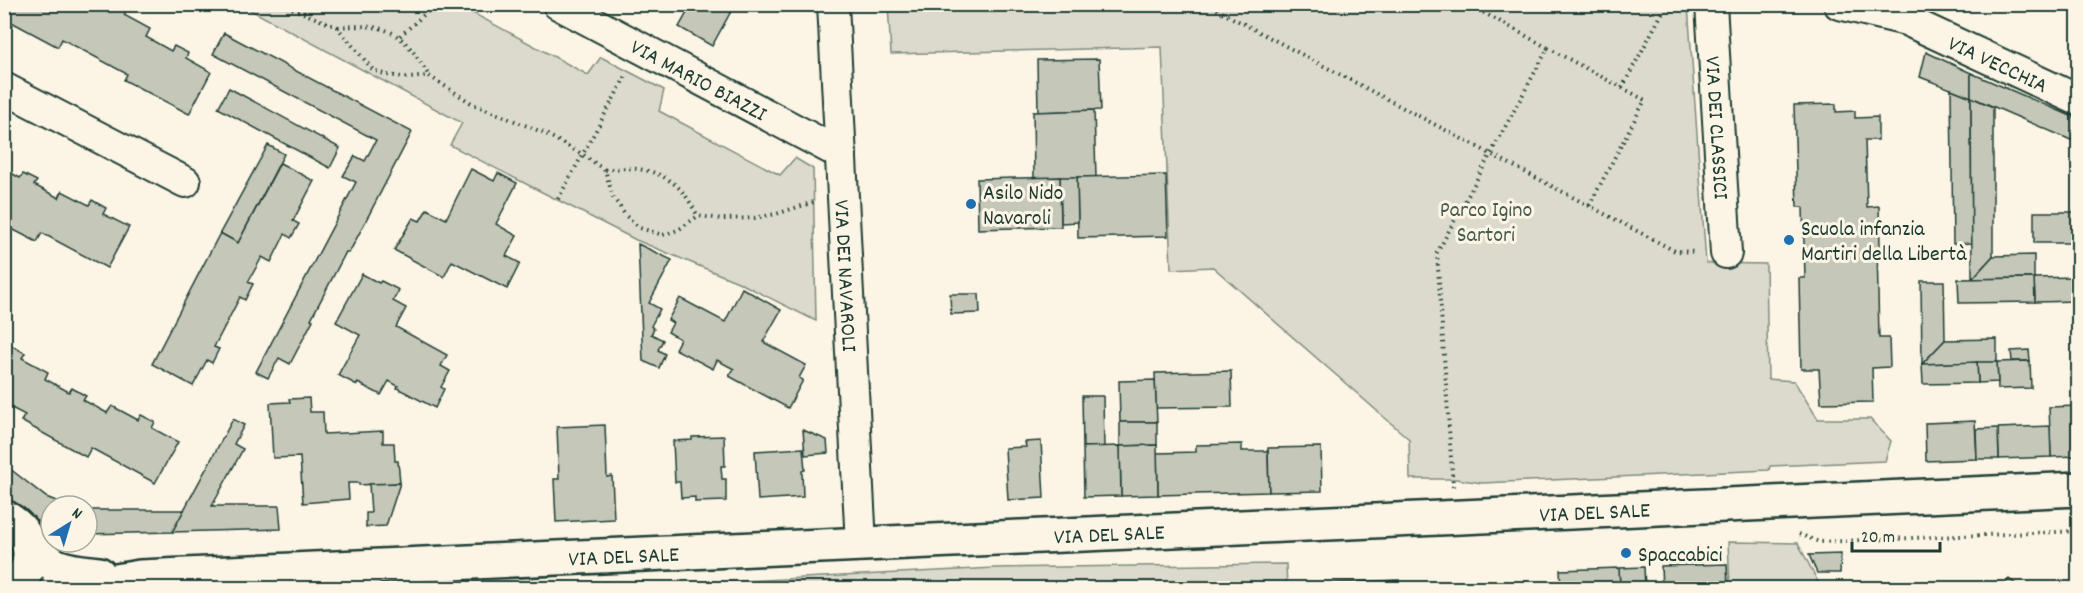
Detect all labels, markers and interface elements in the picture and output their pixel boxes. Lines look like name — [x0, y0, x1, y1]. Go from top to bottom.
street label: VIA VECCHIA — [1942, 30, 2052, 103]
street label: VIA MARIO BIAZZI — [624, 33, 771, 131]
street label: VIA DEI CLASSICI — [1695, 55, 1735, 201]
place label: Asilo Nido Navaroli — [983, 179, 1063, 235]
park label: Parco Igino Sartori — [1440, 196, 1532, 252]
marker: Asilo Nido Navaroli — [964, 197, 978, 211]
street label: VIA DEI NAVAROLI — [824, 199, 863, 353]
place label: Scuola infanzia Martiri della Libertà — [1801, 215, 1967, 271]
marker: Scuola infanzia Martiri della Libertà — [1782, 233, 1796, 247]
north arrow — [39, 494, 99, 554]
street label: VIA DEL SALE — [1539, 496, 1651, 532]
text: N — [66, 502, 87, 526]
scale bar — [1852, 515, 1940, 553]
street label: VIA DEL SALE — [1053, 518, 1165, 554]
text: 20 m — [1861, 526, 1895, 551]
street label: VIA DEL SALE — [568, 541, 680, 577]
place label: Spaccabici — [1638, 541, 1723, 572]
marker: Spaccabici — [1619, 546, 1633, 560]

